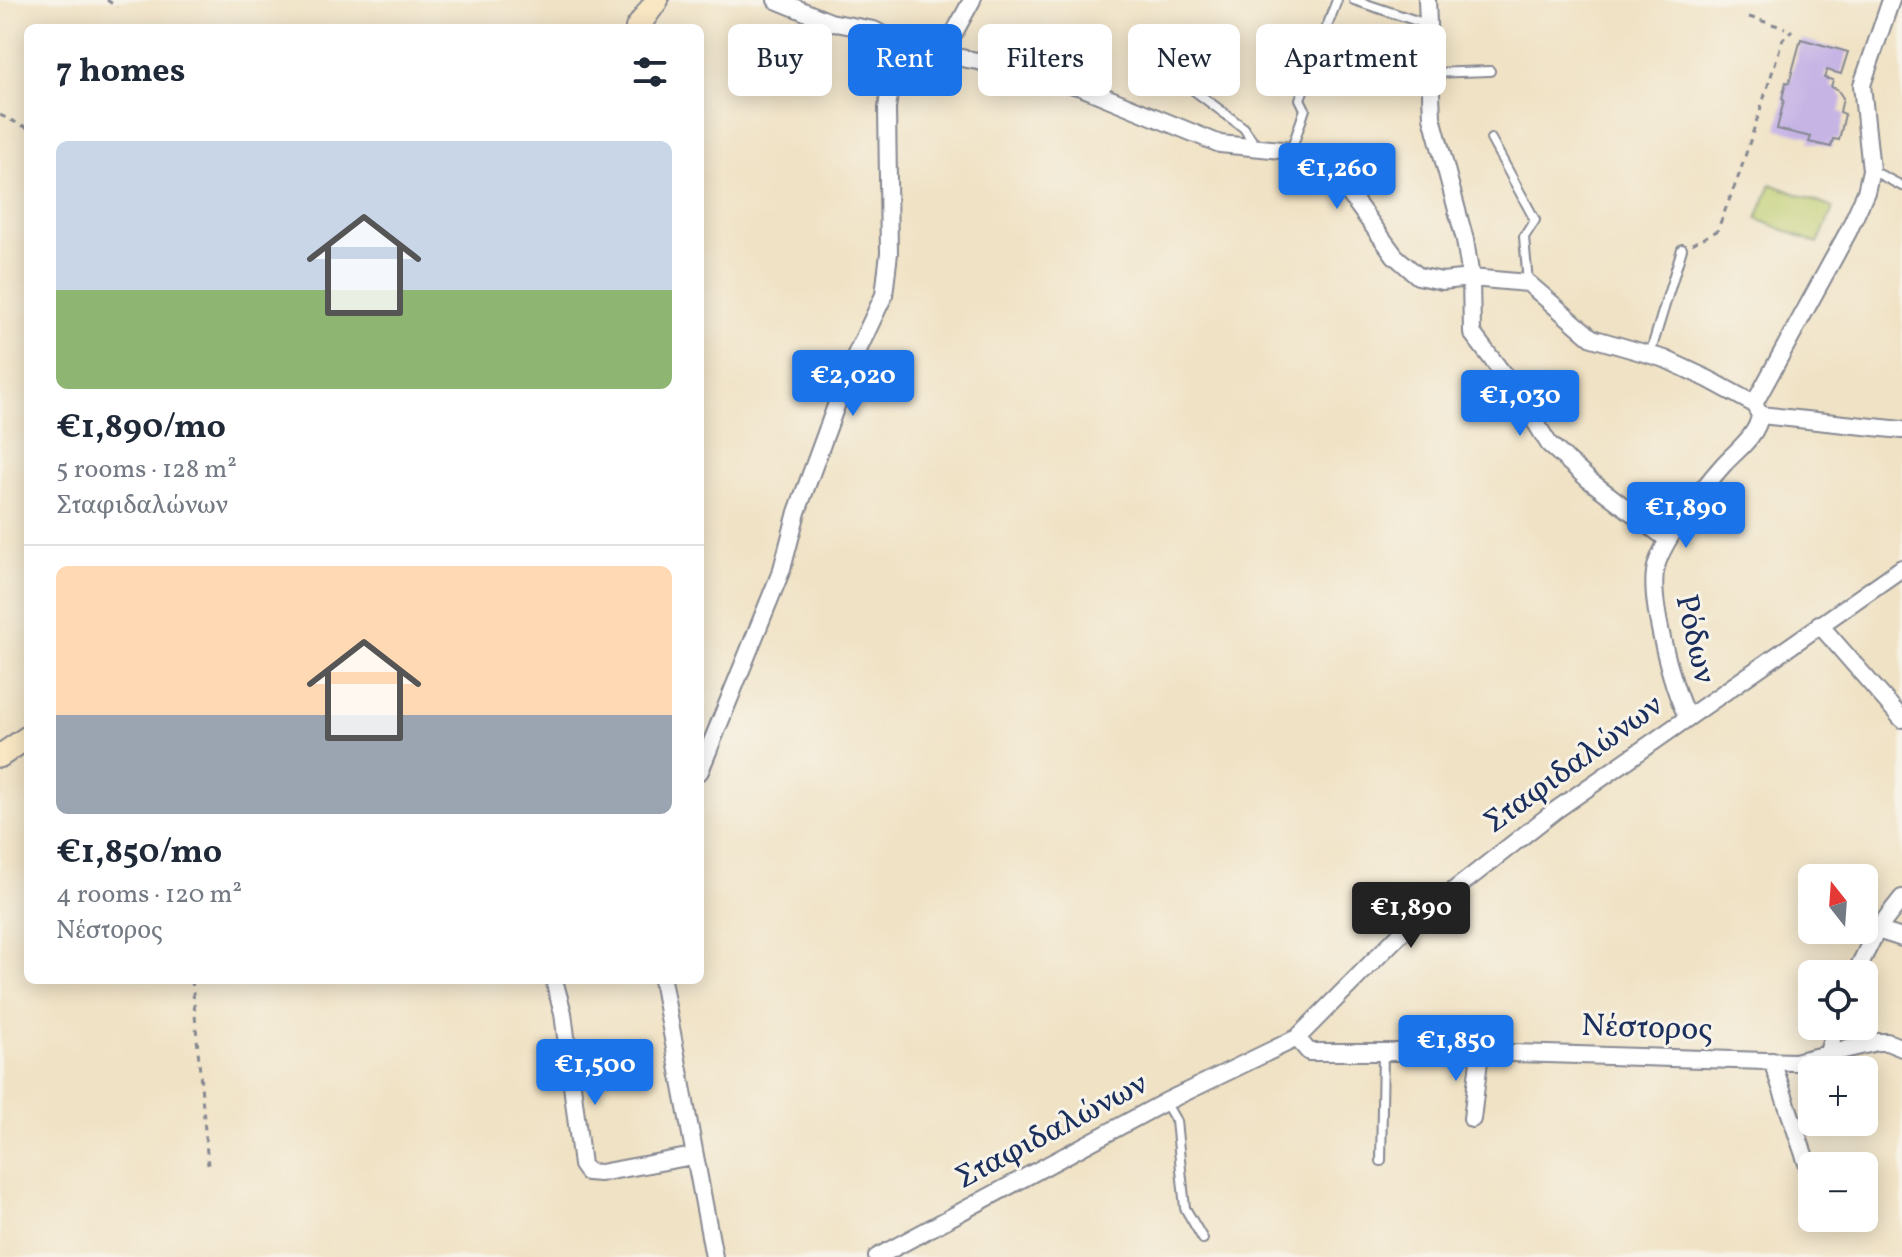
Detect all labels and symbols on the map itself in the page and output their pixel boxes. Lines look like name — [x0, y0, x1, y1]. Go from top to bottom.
pin: €1,260 — [1272, 143, 1402, 211]
pin: €2,020 — [788, 350, 918, 418]
pin: €1,030 — [1455, 370, 1585, 438]
pin: €1,890 — [1621, 482, 1751, 550]
street label: Ρόδων — [1662, 590, 1726, 688]
street label: Σταφιδαλώνων — [1476, 685, 1672, 845]
north arrow — [1798, 864, 1878, 944]
pin: €1,890 — [1346, 882, 1476, 950]
street label: Νέστορος — [1581, 1005, 1713, 1053]
pin: €1,850 — [1391, 1015, 1521, 1083]
pin: €1,500 — [530, 1039, 660, 1107]
street label: Σταφιδαλώνων — [948, 1063, 1156, 1201]

